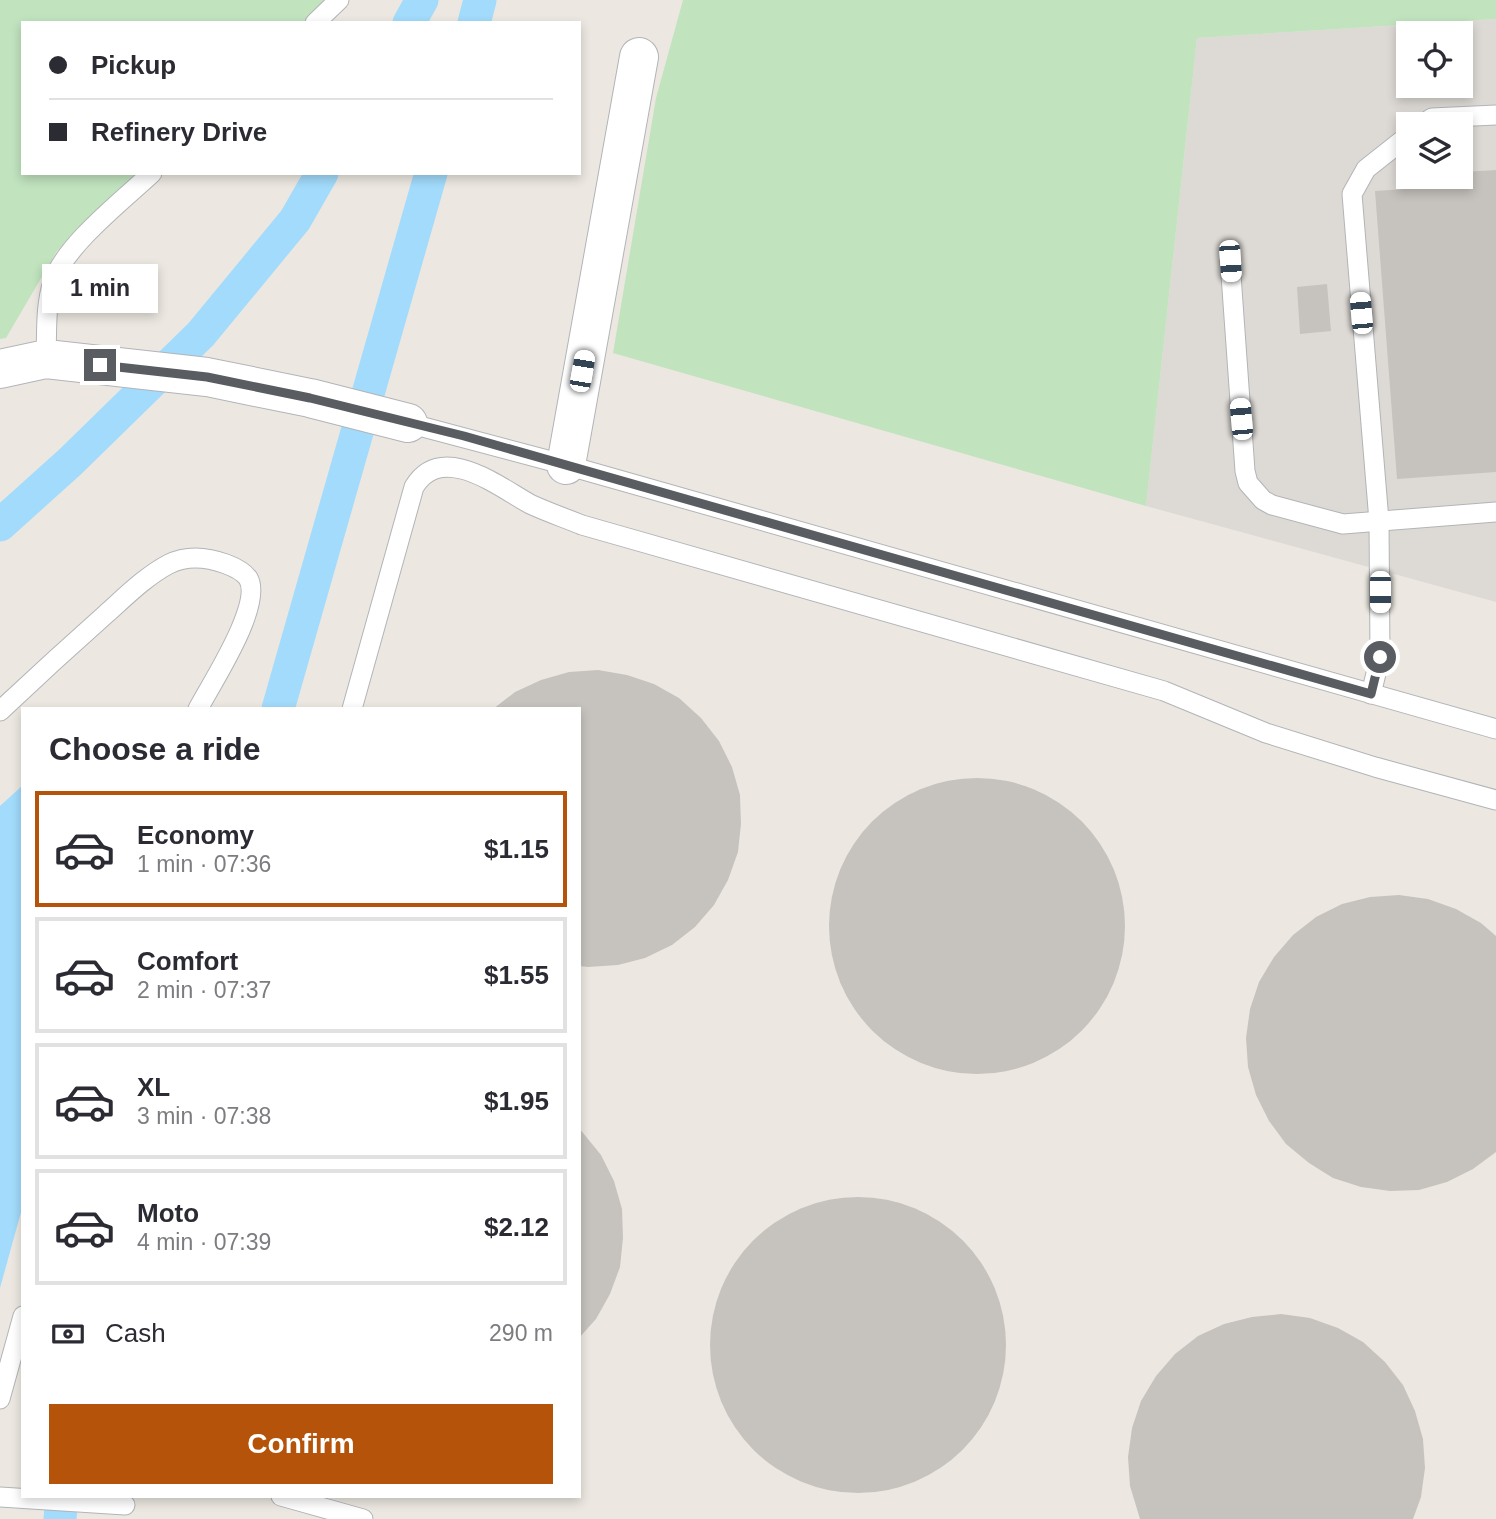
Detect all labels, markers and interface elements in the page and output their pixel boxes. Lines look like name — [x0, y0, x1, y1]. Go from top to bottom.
map controls — [1396, 21, 1473, 189]
button: locate — [1396, 21, 1473, 98]
text: Pickup — [91, 50, 176, 80]
button: layers — [1396, 112, 1473, 189]
text: Refinery Drive — [91, 117, 267, 147]
car — [1219, 239, 1242, 283]
callout: 1 min — [42, 264, 158, 312]
text: 1 min — [70, 275, 130, 301]
car — [1349, 291, 1374, 335]
car — [569, 348, 596, 394]
route end — [84, 349, 116, 381]
car — [1229, 397, 1254, 441]
car — [1370, 571, 1391, 613]
route start — [1364, 641, 1396, 673]
text: Choose a ride — [49, 731, 261, 767]
icon: car — [53, 818, 116, 881]
text: Economy — [137, 820, 254, 850]
text: $1.15 — [484, 834, 549, 864]
text: 1 min · 07:36 — [137, 851, 271, 877]
icon: car — [53, 944, 116, 1007]
text: Comfort — [137, 946, 238, 976]
text: $1.55 — [484, 960, 549, 990]
text: 2 min · 07:37 — [137, 977, 271, 1003]
icon: car — [53, 1070, 116, 1133]
text: XL — [137, 1072, 170, 1102]
text: $1.95 — [484, 1086, 549, 1116]
text: 3 min · 07:38 — [137, 1103, 271, 1129]
icon: car — [53, 1196, 116, 1259]
text: Moto — [137, 1198, 199, 1228]
text: $2.12 — [484, 1212, 549, 1242]
text: 4 min · 07:39 — [137, 1229, 271, 1255]
icon: cash — [49, 1315, 87, 1353]
text: Cash — [105, 1318, 166, 1348]
text: 290 m — [489, 1320, 553, 1346]
button: Confirm — [49, 1404, 553, 1484]

